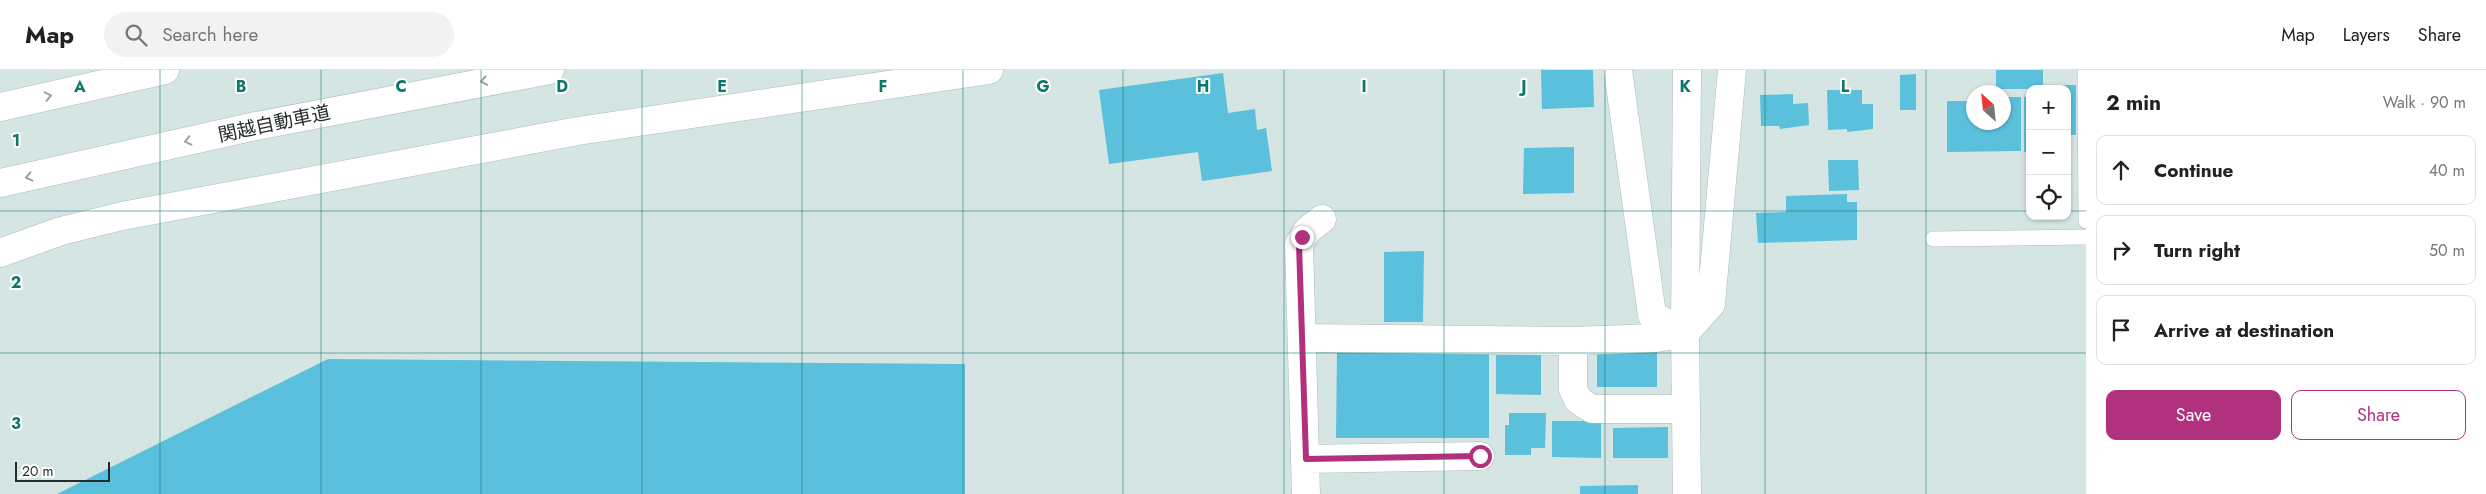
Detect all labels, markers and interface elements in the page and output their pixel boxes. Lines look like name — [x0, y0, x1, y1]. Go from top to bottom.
search box — [104, 12, 454, 57]
text: Map — [25, 17, 74, 52]
icon: search — [122, 21, 150, 49]
text: Search here — [162, 21, 258, 48]
text: Map — [2281, 22, 2315, 48]
text: Layers — [2343, 22, 2390, 48]
text: Share — [2418, 22, 2461, 48]
text: A — [73, 75, 86, 98]
text: B — [236, 75, 246, 98]
text: C — [395, 75, 407, 98]
text: D — [556, 75, 568, 98]
text: E — [717, 75, 727, 98]
text: F — [879, 75, 887, 98]
text: G — [1036, 75, 1050, 98]
text: H — [1197, 75, 1209, 98]
text: I — [1361, 75, 1367, 98]
text: J — [1518, 75, 1527, 98]
text: K — [1679, 75, 1691, 98]
text: L — [1841, 75, 1850, 98]
one-way arrow — [480, 76, 489, 86]
north arrow — [1966, 85, 2011, 130]
map controls — [2026, 85, 2071, 220]
button: + — [2026, 85, 2071, 130]
text: 2 min — [2106, 88, 2161, 118]
one-way arrow — [43, 91, 52, 102]
text: Walk · 90 m — [2383, 91, 2466, 114]
street label: 関越自動車道 — [216, 98, 333, 149]
text: 1 — [12, 129, 20, 152]
button: − — [2026, 130, 2071, 175]
one-way arrow — [183, 135, 192, 146]
icon: ahead — [2107, 156, 2135, 184]
text: Continue — [2154, 157, 2233, 184]
text: 40 m — [2429, 159, 2465, 182]
one-way arrow — [25, 171, 34, 182]
button: locate — [2026, 175, 2071, 220]
route end — [1291, 226, 1314, 249]
icon: right — [2107, 236, 2135, 264]
text: Turn right — [2154, 237, 2240, 264]
text: 50 m — [2429, 239, 2465, 262]
text: 2 — [11, 271, 21, 294]
icon: arrive — [2107, 316, 2135, 344]
text: Arrive at destination — [2154, 317, 2334, 344]
button: Save — [2106, 390, 2281, 440]
button: Share — [2291, 390, 2466, 440]
text: 3 — [11, 412, 21, 435]
route start — [1469, 445, 1492, 468]
scale bar — [15, 459, 110, 482]
text: 20 m — [22, 461, 54, 481]

